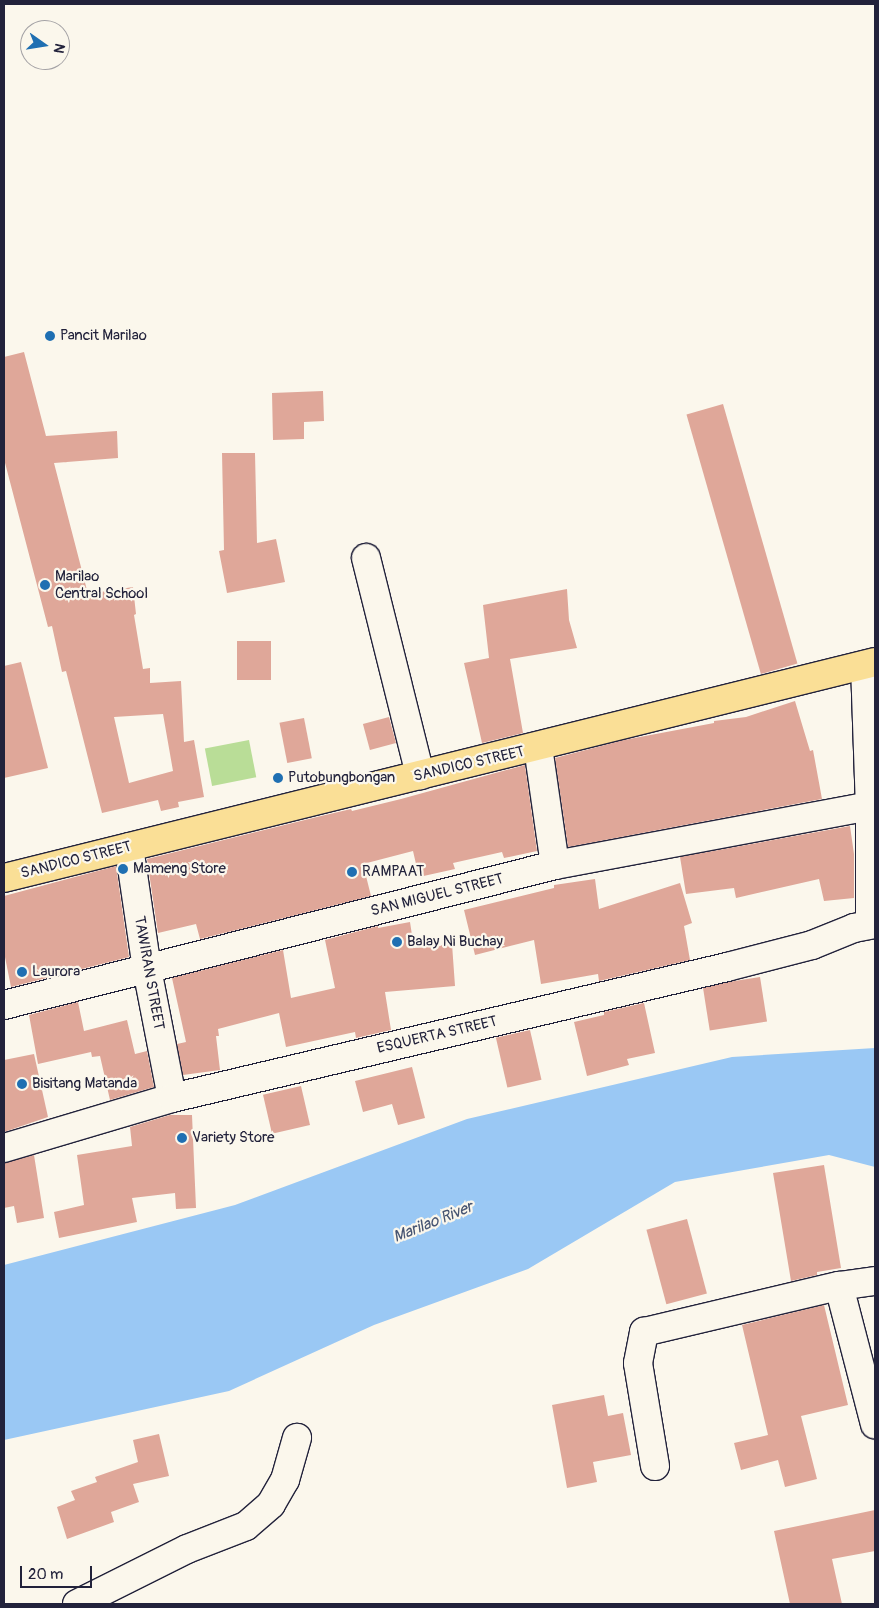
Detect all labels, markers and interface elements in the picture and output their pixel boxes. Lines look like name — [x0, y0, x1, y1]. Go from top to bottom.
north arrow — [20, 20, 70, 70]
text: N — [50, 42, 68, 55]
place label: Pancit Marilao — [60, 327, 147, 345]
marker: Pancit Marilao — [44, 330, 56, 342]
place label: Marilao Central School — [55, 567, 148, 602]
marker: Marilao Central School — [39, 579, 51, 591]
street label: SANDICO STREET — [412, 742, 526, 786]
place label: Putobungbongan — [288, 769, 395, 787]
marker: Putobungbongan — [272, 772, 284, 784]
street label: SANDICO STREET — [19, 838, 133, 882]
place label: Mameng Store — [133, 860, 226, 878]
marker: Mameng Store — [117, 863, 129, 875]
place label: RAMPAAT — [362, 863, 424, 881]
marker: RAMPAAT — [346, 866, 358, 878]
street label: SAN MIGUEL STREET — [369, 870, 505, 920]
street label: TAWIRAN STREET — [130, 915, 168, 1031]
place label: Balay Ni Buchay — [407, 933, 503, 951]
marker: Balay Ni Buchay — [391, 936, 403, 948]
place label: Laurora — [32, 963, 80, 981]
marker: Laurora — [16, 966, 28, 978]
street label: ESQUERTA STREET — [375, 1012, 499, 1058]
place label: Bisitang Matanda — [32, 1075, 137, 1093]
marker: Bisitang Matanda — [16, 1078, 28, 1090]
place label: Variety Store — [192, 1129, 274, 1147]
marker: Variety Store — [176, 1132, 188, 1144]
water label: Marilao River — [390, 1197, 476, 1247]
scale bar — [22, 1556, 95, 1588]
text: 20 m — [28, 1565, 63, 1584]

